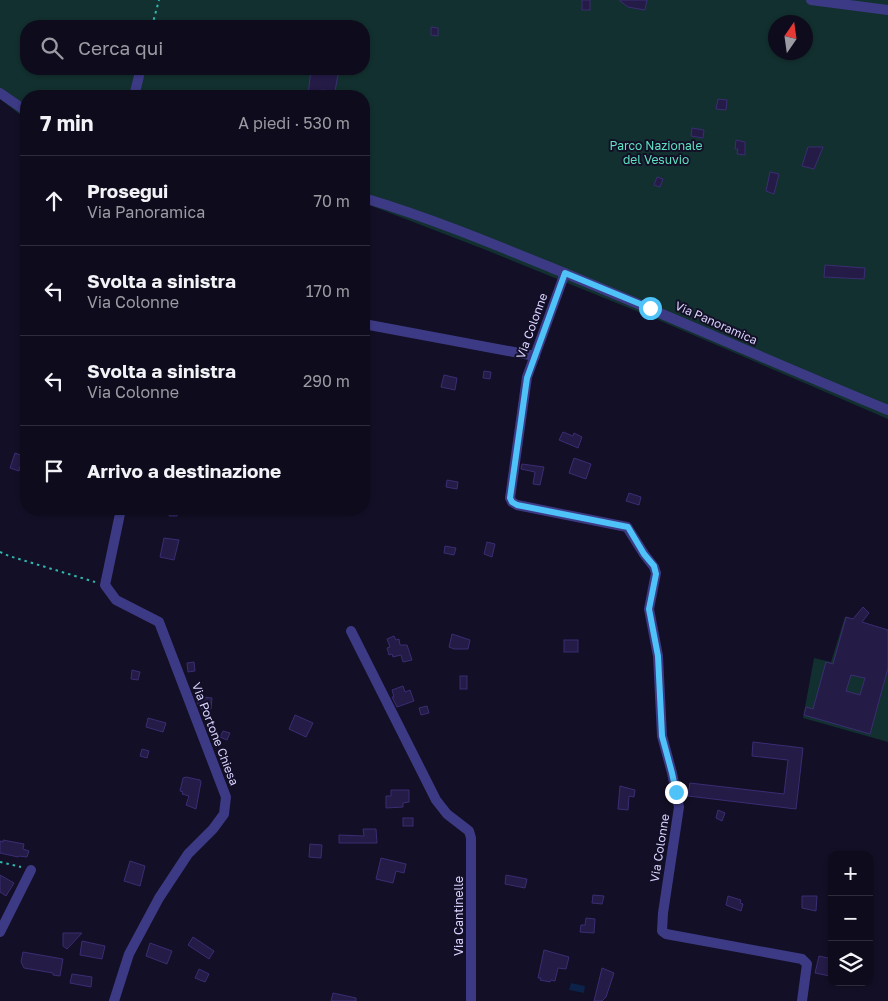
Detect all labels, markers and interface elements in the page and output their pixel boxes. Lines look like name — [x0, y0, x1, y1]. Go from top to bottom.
north arrow — [768, 15, 813, 60]
search box — [20, 20, 370, 75]
icon: search — [38, 34, 66, 62]
text: Cerca qui — [78, 36, 163, 59]
text: 7 min — [40, 110, 94, 136]
text: A piedi · 530 m — [238, 113, 350, 133]
park label: Parco Nazionale del Vesuvio — [609, 138, 703, 167]
text: Prosegui — [87, 179, 168, 202]
icon: ahead — [40, 187, 68, 215]
text: 70 m — [313, 191, 350, 211]
text: Via Panoramica — [87, 202, 205, 222]
text: Svolta a sinistra — [87, 269, 236, 292]
icon: left — [40, 277, 68, 305]
text: 170 m — [306, 281, 350, 301]
street label: Via Colonne — [513, 291, 550, 361]
text: Via Colonne — [87, 292, 179, 312]
route start — [639, 297, 662, 320]
street label: Via Panoramica — [673, 298, 760, 347]
text: Svolta a sinistra — [87, 359, 236, 382]
icon: left — [40, 367, 68, 395]
text: 290 m — [303, 371, 350, 391]
text: Via Colonne — [87, 382, 179, 402]
icon: arrive — [40, 457, 68, 485]
text: Arrivo a destinazione — [87, 459, 281, 482]
street label: Via Portone Chiesa — [189, 680, 242, 787]
route end — [665, 781, 688, 804]
street label: Via Colonne — [647, 813, 672, 883]
map controls — [828, 851, 873, 986]
button: + — [828, 851, 873, 896]
street label: Via Cantinelle — [451, 876, 466, 956]
button: − — [828, 896, 873, 941]
button: layers — [828, 941, 873, 986]

